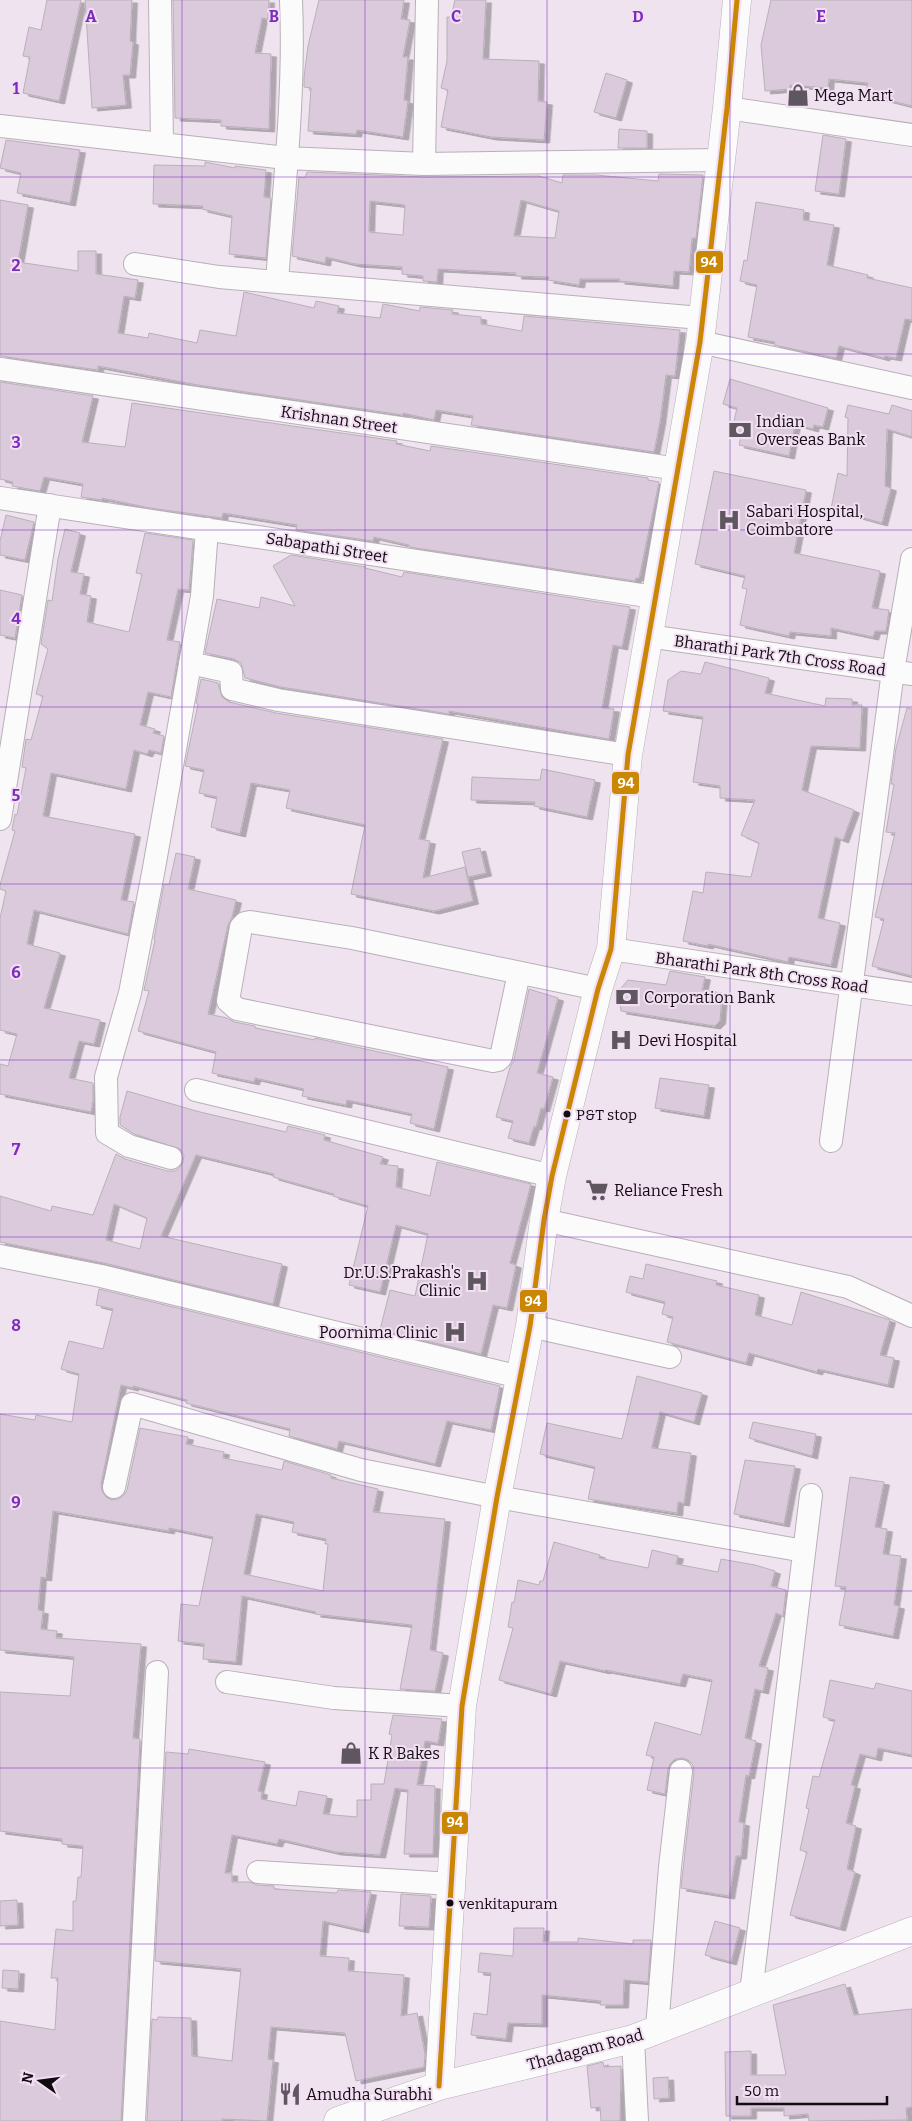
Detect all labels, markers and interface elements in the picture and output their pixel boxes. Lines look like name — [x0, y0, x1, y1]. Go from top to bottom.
text: A — [85, 7, 97, 26]
text: B — [269, 7, 279, 26]
text: C — [451, 7, 461, 26]
text: D — [632, 7, 644, 26]
text: E — [816, 7, 826, 26]
text: 1 — [13, 79, 20, 98]
shop icon: Mega Mart — [785, 82, 811, 108]
place label: Mega Mart — [814, 86, 893, 105]
line badge: 94 — [695, 250, 724, 274]
text: 94 — [701, 254, 718, 271]
text: 2 — [11, 256, 21, 275]
street label: Krishnan Street — [279, 402, 399, 437]
place label: Indian Overseas Bank — [756, 412, 865, 449]
bank icon: Indian Overseas Bank — [727, 417, 753, 443]
text: 3 — [11, 433, 21, 452]
place label: Sabari Hospital, Coimbatore — [746, 502, 863, 539]
hospital icon: Sabari Hospital, Coimbatore — [716, 507, 742, 533]
street label: Sabapathi Street — [265, 528, 389, 567]
text: 4 — [11, 609, 21, 628]
street label: Bharathi Park 7th Cross Road — [673, 631, 887, 680]
line badge: 94 — [611, 771, 640, 795]
text: 94 — [618, 775, 635, 792]
text: 5 — [12, 786, 21, 805]
street label: Bharathi Park 8th Cross Road — [654, 948, 870, 997]
text: 6 — [11, 963, 21, 982]
bank icon: Corporation Bank — [614, 984, 640, 1010]
place label: Corporation Bank — [644, 988, 775, 1007]
hospital icon: Devi Hospital — [608, 1027, 634, 1053]
place label: Devi Hospital — [638, 1031, 737, 1050]
place label: P&T stop — [576, 1106, 637, 1124]
marker: P&T stop — [562, 1109, 572, 1119]
text: 7 — [12, 1140, 21, 1159]
supermarket icon: Reliance Fresh — [584, 1177, 610, 1203]
place label: Reliance Fresh — [614, 1181, 723, 1200]
place label: Dr.U.S.Prakash's Clinic — [343, 1263, 461, 1300]
hospital icon: Dr.U.S.Prakash's Clinic — [464, 1268, 490, 1294]
line badge: 94 — [519, 1289, 548, 1313]
text: 94 — [525, 1293, 542, 1310]
text: 8 — [11, 1316, 21, 1335]
hospital icon: Poornima Clinic — [442, 1319, 468, 1345]
place label: Poornima Clinic — [319, 1323, 438, 1342]
text: 9 — [11, 1493, 21, 1512]
shop icon: K R Bakes — [338, 1740, 364, 1766]
place label: K R Bakes — [368, 1744, 440, 1763]
line badge: 94 — [441, 1811, 469, 1835]
text: 94 — [447, 1814, 464, 1831]
place label: venkitapuram — [458, 1895, 558, 1913]
marker: venkitapuram — [445, 1898, 455, 1908]
street label: Thadagam Road — [525, 2025, 646, 2074]
north arrow — [15, 2056, 65, 2106]
text: N — [18, 2070, 37, 2085]
scale bar — [737, 2074, 887, 2106]
restaurant icon: Amudha Surabhi — [277, 2081, 303, 2107]
text: 50 m — [744, 2082, 780, 2100]
place label: Amudha Surabhi — [306, 2085, 432, 2104]

